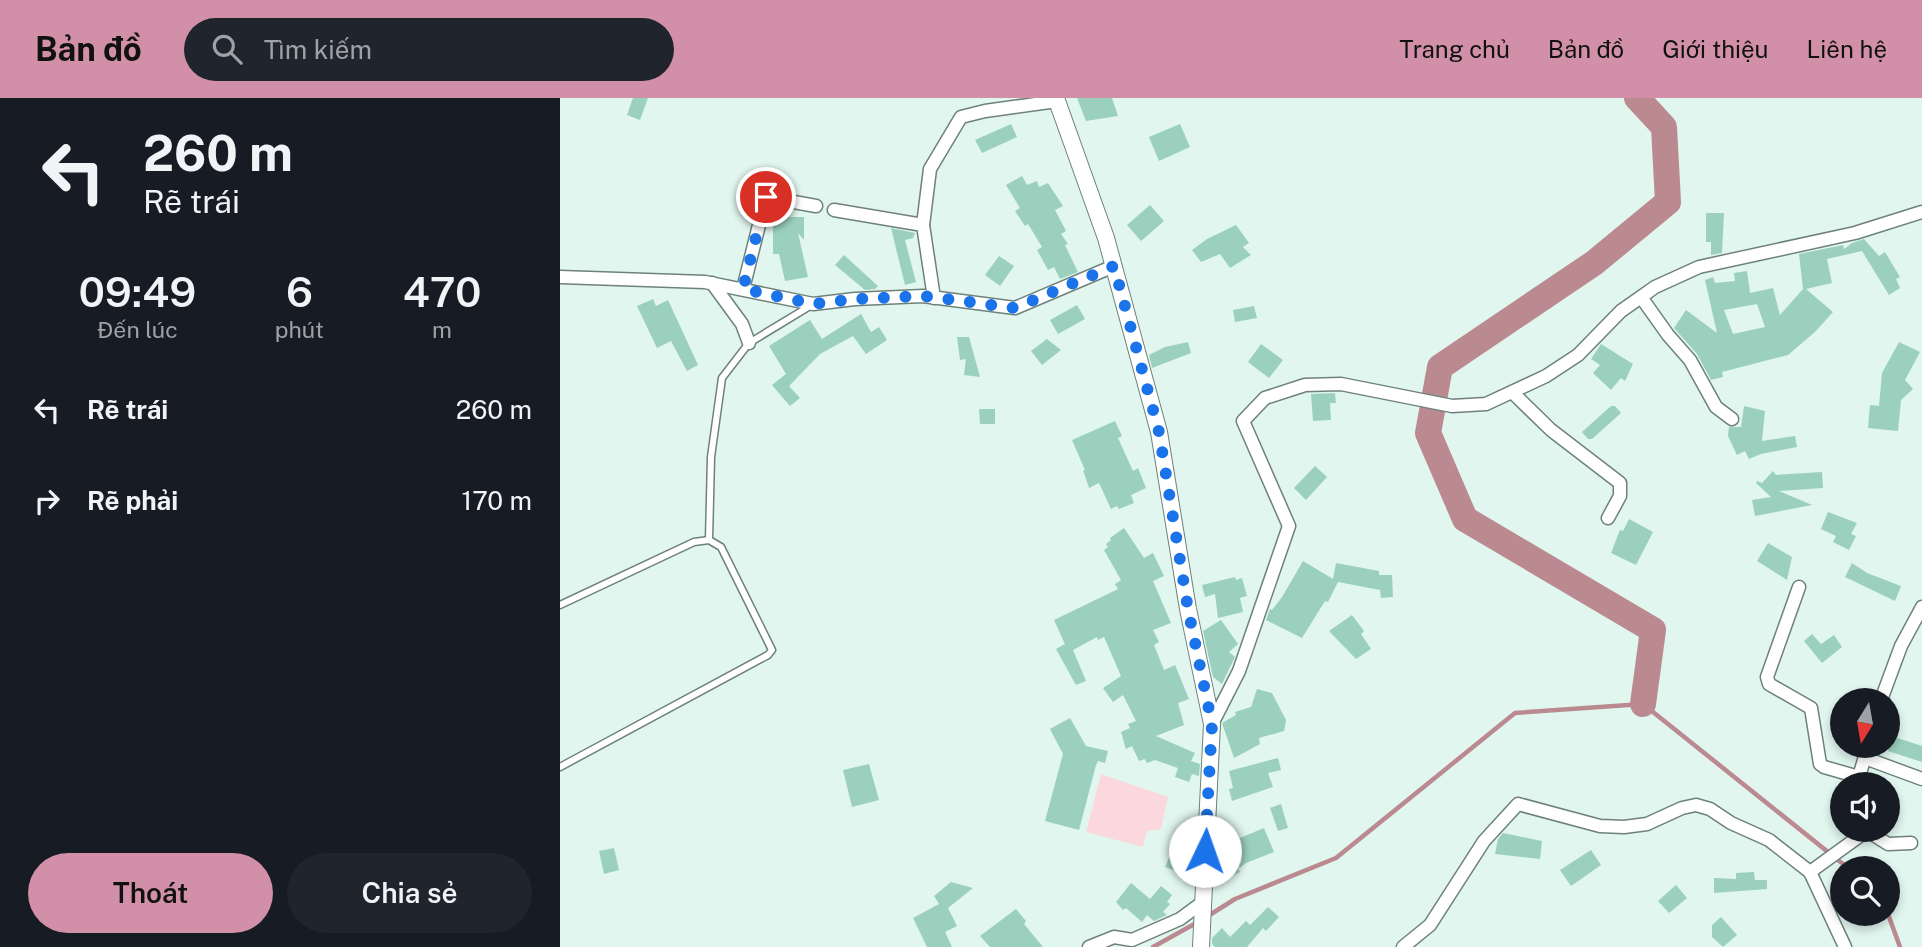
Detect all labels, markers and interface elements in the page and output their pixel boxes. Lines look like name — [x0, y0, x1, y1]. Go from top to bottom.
search box — [184, 18, 674, 81]
text: Bản đồ — [35, 30, 142, 68]
icon: search — [208, 30, 246, 68]
text: Tìm kiếm — [264, 34, 372, 65]
text: Trang chủ — [1399, 35, 1510, 63]
text: Bản đồ — [1548, 35, 1624, 63]
text: Giới thiệu — [1662, 35, 1768, 63]
text: Liên hệ — [1806, 35, 1887, 63]
text: 260 m — [143, 124, 293, 182]
icon: left — [28, 126, 119, 217]
pin — [736, 167, 796, 227]
icon: arrive — [747, 178, 785, 216]
text: Rẽ trái — [143, 183, 240, 220]
text: 09:49 — [79, 267, 196, 316]
text: 6 — [286, 267, 313, 316]
text: 470 — [403, 267, 481, 316]
text: Đến lúc — [97, 316, 178, 343]
text: phút — [275, 316, 324, 343]
text: m — [432, 316, 452, 343]
icon: left — [28, 391, 66, 429]
text: Rẽ trái — [87, 394, 168, 425]
text: 260 m — [456, 394, 532, 425]
icon: right — [28, 482, 66, 520]
text: Rẽ phải — [87, 485, 178, 516]
text: 170 m — [462, 485, 532, 516]
north arrow — [1830, 688, 1900, 758]
map controls — [1830, 688, 1900, 926]
button: sound — [1830, 772, 1900, 842]
position arrow — [1168, 814, 1242, 888]
button: Thoát — [28, 853, 273, 933]
button: Chia sẻ — [287, 853, 532, 933]
button: search — [1830, 856, 1900, 926]

